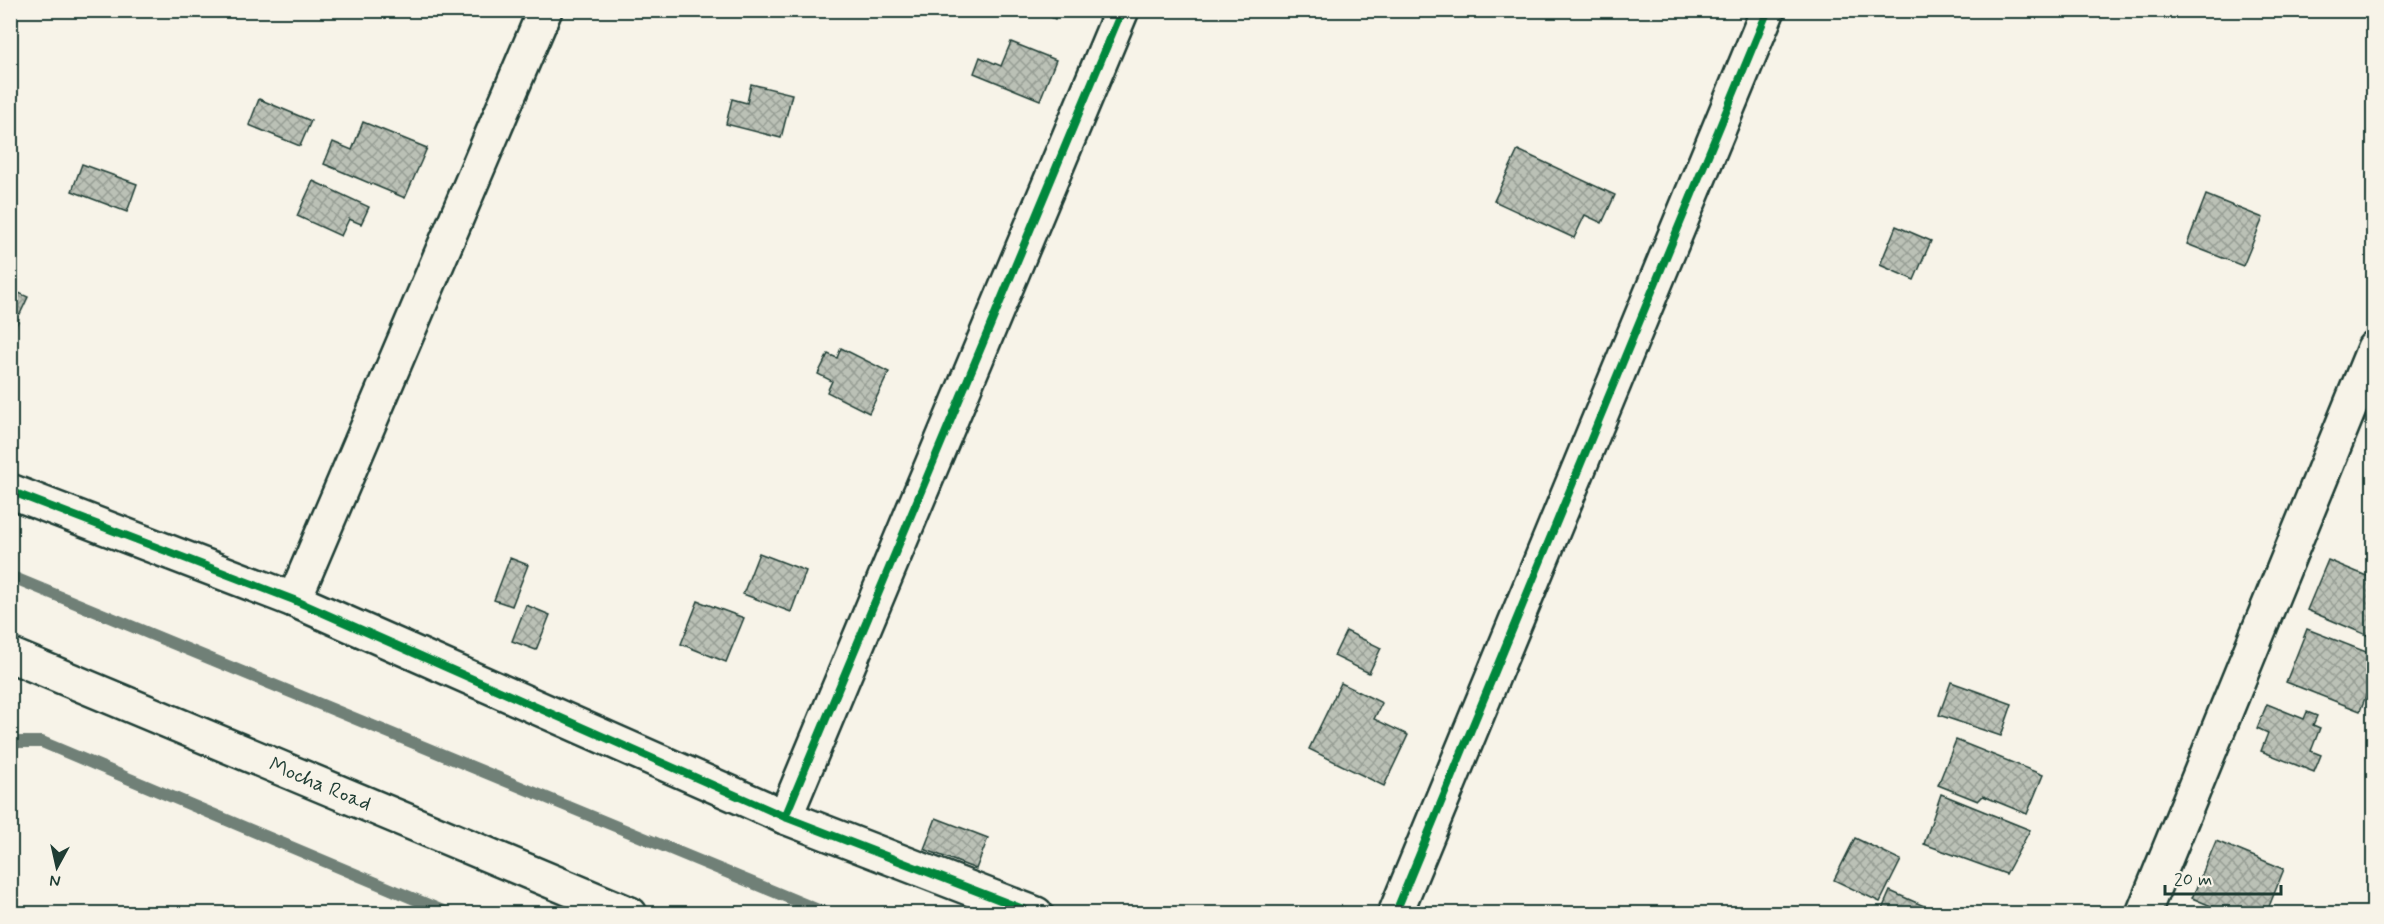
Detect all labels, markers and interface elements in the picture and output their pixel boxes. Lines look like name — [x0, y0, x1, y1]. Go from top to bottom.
street label: Mocha Road — [265, 751, 375, 818]
north arrow — [27, 837, 87, 897]
scale bar — [2165, 858, 2280, 896]
text: 20 m — [2174, 868, 2212, 892]
text: N — [48, 869, 62, 892]

